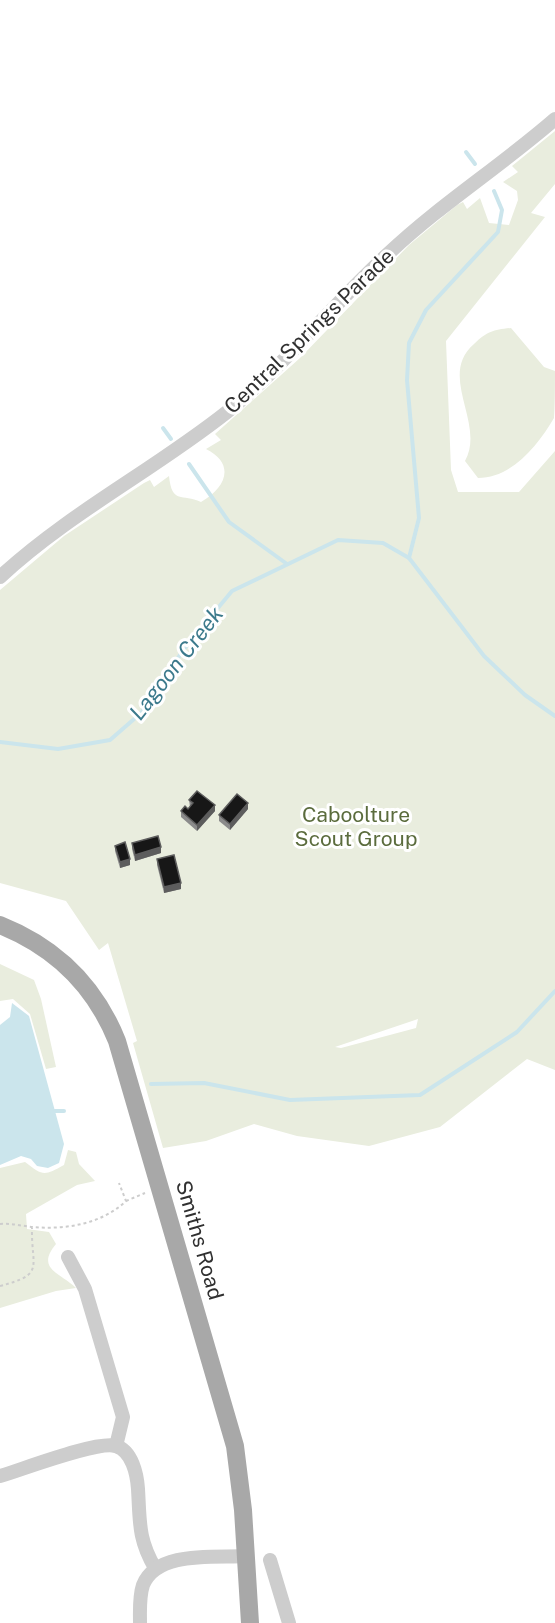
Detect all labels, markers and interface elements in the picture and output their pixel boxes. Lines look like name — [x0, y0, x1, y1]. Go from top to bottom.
street label: Central Springs Parade — [219, 243, 399, 419]
water label: Lagoon Creek — [124, 601, 228, 725]
park label: Caboolture Scout Group — [295, 802, 417, 851]
street label: Smiths Road — [171, 1177, 229, 1303]

